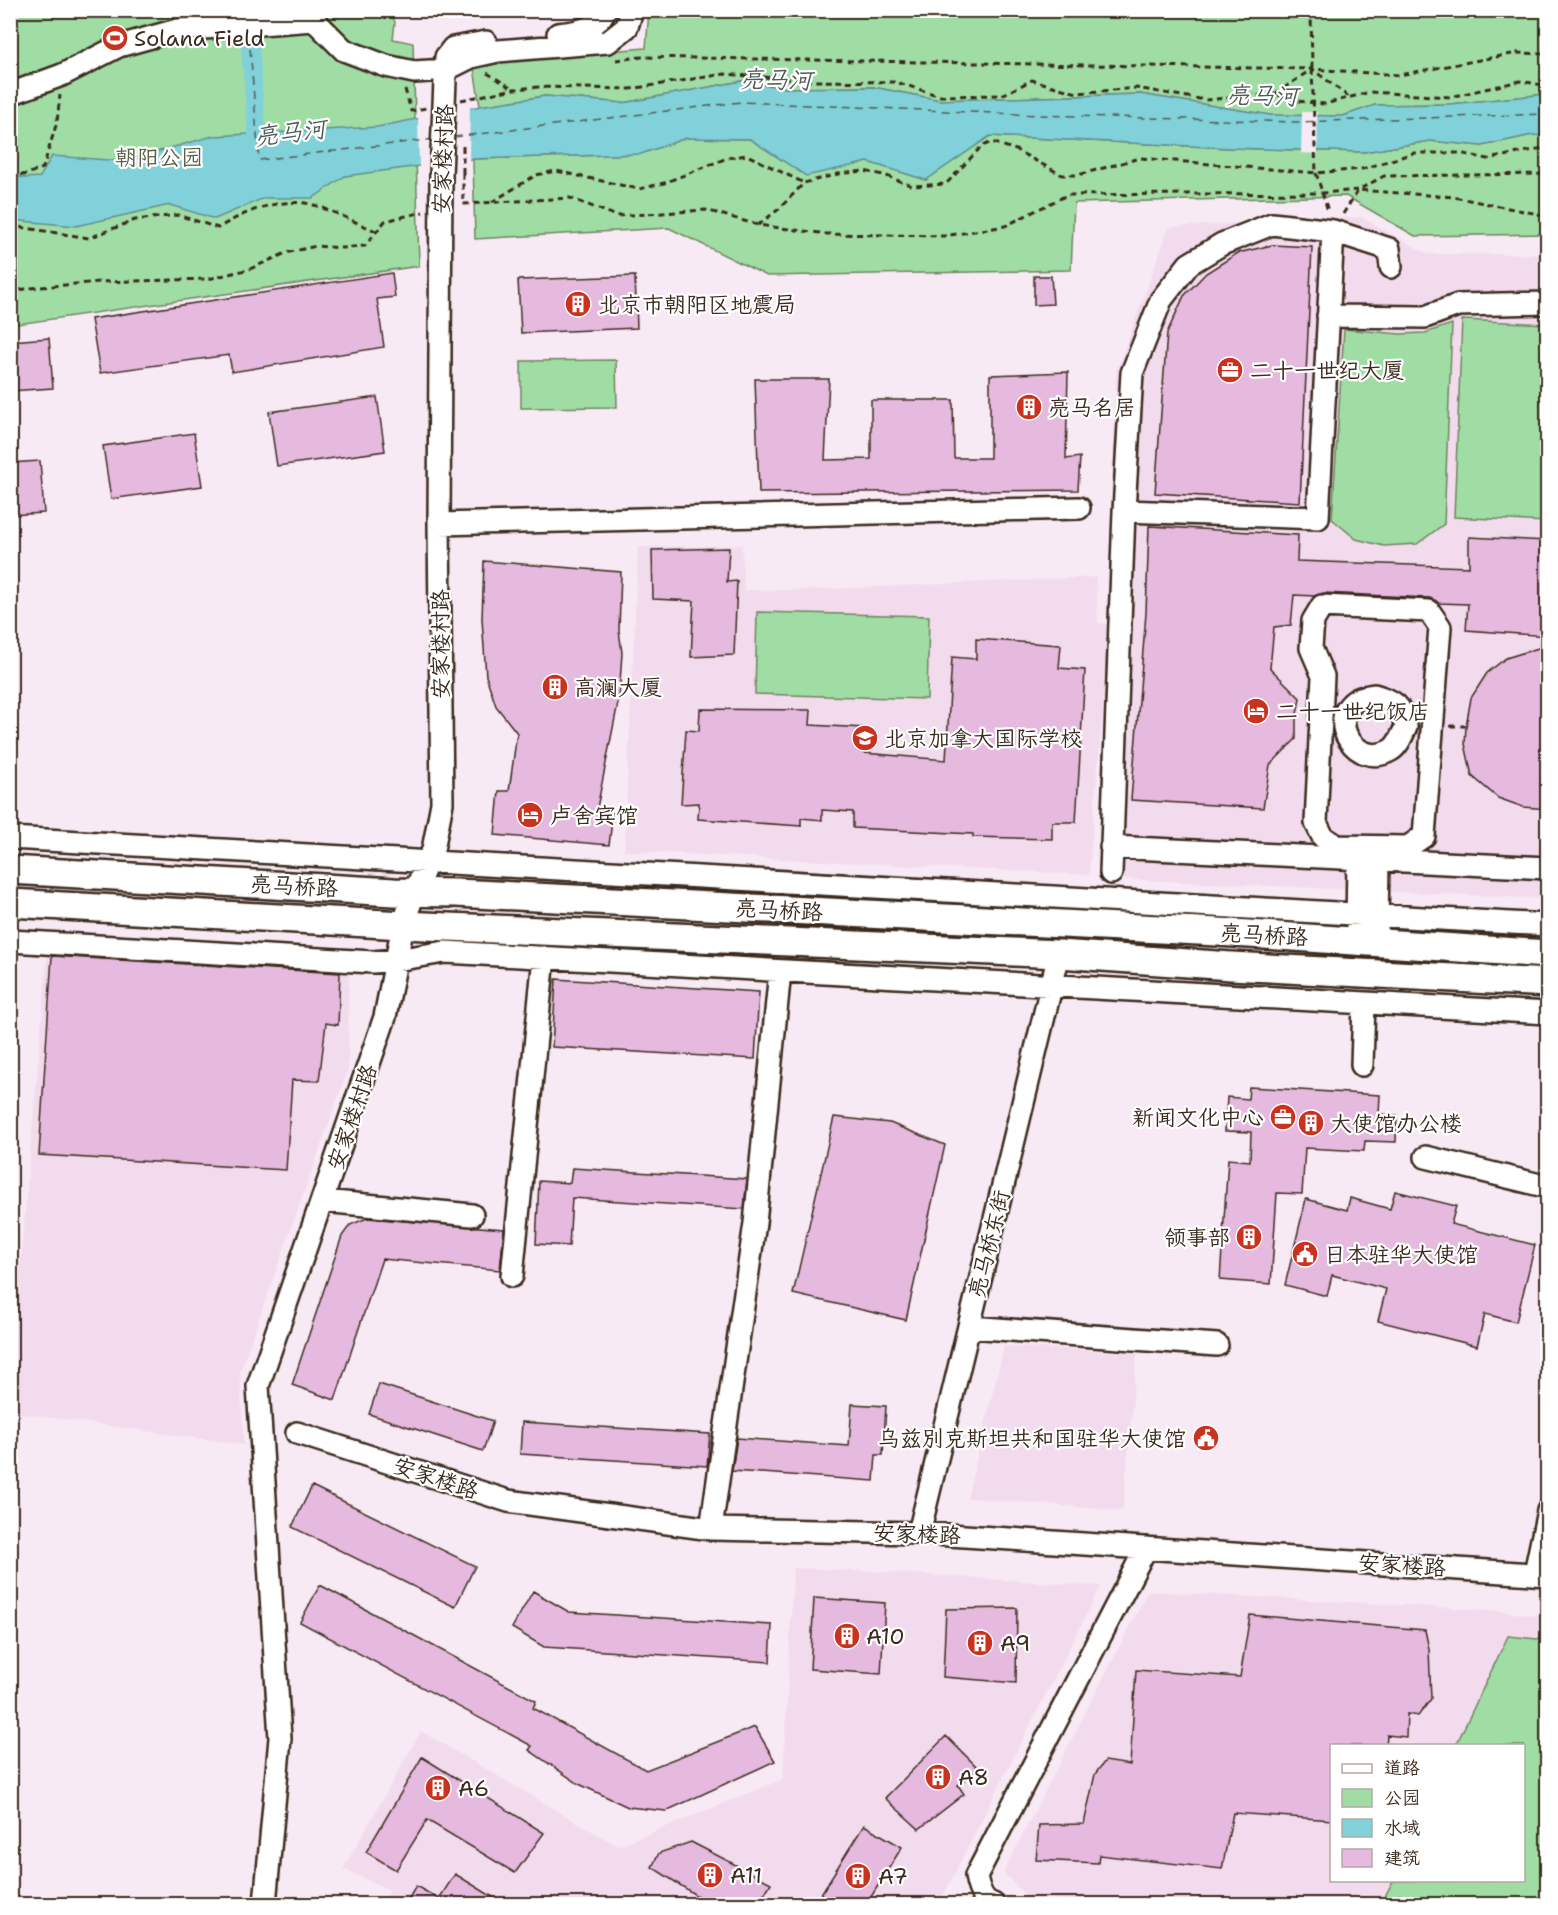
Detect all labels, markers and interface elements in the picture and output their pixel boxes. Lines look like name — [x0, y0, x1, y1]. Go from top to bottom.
sports icon: Solana Field — [100, 23, 130, 53]
place label: Solana Field — [134, 24, 265, 53]
water label: 亮马河 — [740, 63, 816, 97]
water label: 亮马河 — [1226, 79, 1302, 113]
street label: 安家楼村路 — [427, 104, 459, 214]
water label: 亮马河 — [252, 112, 332, 153]
park label: 朝阳公园 — [115, 143, 203, 172]
building icon: 北京市朝阳区地震局 — [563, 289, 593, 319]
place label: 北京市朝阳区地震局 — [598, 290, 796, 319]
office icon: 二十一世纪大厦 — [1215, 355, 1245, 385]
place label: 二十一世纪大厦 — [1250, 356, 1404, 385]
building icon: 亮马名居 — [1014, 392, 1044, 422]
place label: 亮马名居 — [1048, 393, 1136, 422]
street label: 安家楼村路 — [426, 589, 455, 699]
building icon: 高澜大厦 — [540, 672, 570, 702]
place label: 高澜大厦 — [574, 673, 662, 702]
hotel icon: 二十一世纪饭店 — [1241, 696, 1271, 726]
place label: 二十一世纪饭店 — [1276, 697, 1430, 726]
school or university icon: 北京加拿大国际学校 — [850, 723, 880, 753]
place label: 北京加拿大国际学校 — [884, 724, 1082, 753]
hotel icon: 卢舍宾馆 — [515, 800, 545, 830]
place label: 卢舍宾馆 — [550, 801, 638, 830]
street label: 亮马桥路 — [249, 869, 339, 903]
street label: 亮马桥路 — [734, 893, 824, 927]
street label: 亮马桥路 — [1219, 918, 1309, 952]
street label: 安家楼村路 — [320, 1060, 384, 1174]
office icon: 新闻文化中心 — [1268, 1102, 1298, 1132]
place label: 新闻文化中心 — [1132, 1103, 1264, 1132]
building icon: 大使馆办公楼 — [1296, 1108, 1326, 1138]
place label: 大使馆办公楼 — [1330, 1109, 1462, 1138]
street label: 亮马桥东街 — [962, 1187, 1016, 1301]
building icon: 领事部 — [1234, 1222, 1264, 1252]
place label: 领事部 — [1164, 1223, 1230, 1252]
public building icon: 日本驻华大使馆 — [1290, 1239, 1320, 1269]
place label: 日本驻华大使馆 — [1324, 1240, 1478, 1269]
public building icon: 乌兹别克斯坦共和国驻华大使馆 — [1191, 1423, 1221, 1453]
place label: 乌兹别克斯坦共和国驻华大使馆 — [878, 1424, 1186, 1453]
street label: 安家楼路 — [390, 1451, 482, 1505]
street label: 安家楼路 — [873, 1518, 961, 1550]
street label: 安家楼路 — [1357, 1547, 1447, 1583]
building icon: A10 — [832, 1621, 862, 1651]
place label: A10 — [866, 1622, 905, 1651]
building icon: A9 — [965, 1628, 995, 1658]
place label: A9 — [1000, 1629, 1030, 1658]
legend — [1330, 1744, 1525, 1882]
text: 道路 — [1384, 1756, 1420, 1780]
building icon: A8 — [923, 1762, 953, 1792]
place label: A8 — [958, 1763, 989, 1792]
building icon: A6 — [423, 1773, 453, 1803]
place label: A6 — [458, 1774, 489, 1803]
text: 公园 — [1384, 1786, 1420, 1810]
text: 水域 — [1384, 1816, 1420, 1840]
text: 建筑 — [1384, 1846, 1420, 1870]
building icon: A11 — [695, 1860, 725, 1890]
place label: A11 — [730, 1861, 762, 1890]
building icon: A7 — [843, 1861, 873, 1891]
place label: A7 — [878, 1862, 908, 1891]

